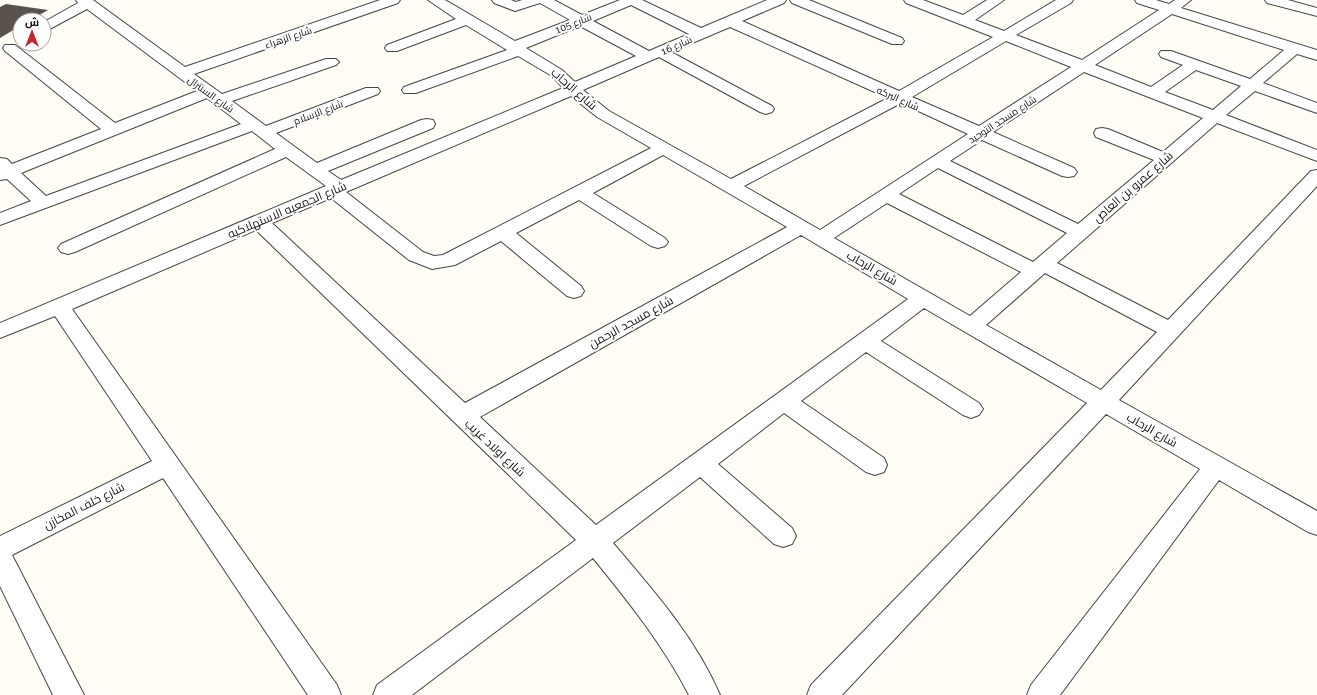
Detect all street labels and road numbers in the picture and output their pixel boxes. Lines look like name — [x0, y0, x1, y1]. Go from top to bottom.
street label: شارع 105 — [553, 11, 594, 37]
street label: شارع الزهراء — [263, 24, 314, 52]
street label: شارع 16 — [659, 34, 694, 58]
street label: شارع الرحاب — [548, 65, 600, 113]
street label: شارع السنترال — [185, 74, 236, 116]
street label: شارع البركه — [874, 84, 921, 114]
street label: شارع مسجد التوحيد — [966, 93, 1039, 146]
street label: شارع الإسلام — [292, 98, 345, 129]
street label: شارع عمرو بن العاص — [1090, 148, 1177, 226]
street label: شارع الجمعيه الاستهلاكيه — [226, 179, 349, 242]
street label: شارع الرحاب — [844, 248, 900, 289]
street label: شارع مسجد الرحمن — [586, 293, 676, 352]
street label: شارع الرحاب — [1124, 410, 1180, 451]
street label: شارع اولاد غريب — [461, 417, 528, 480]
street label: شارع خلف المخازن — [41, 480, 127, 533]

